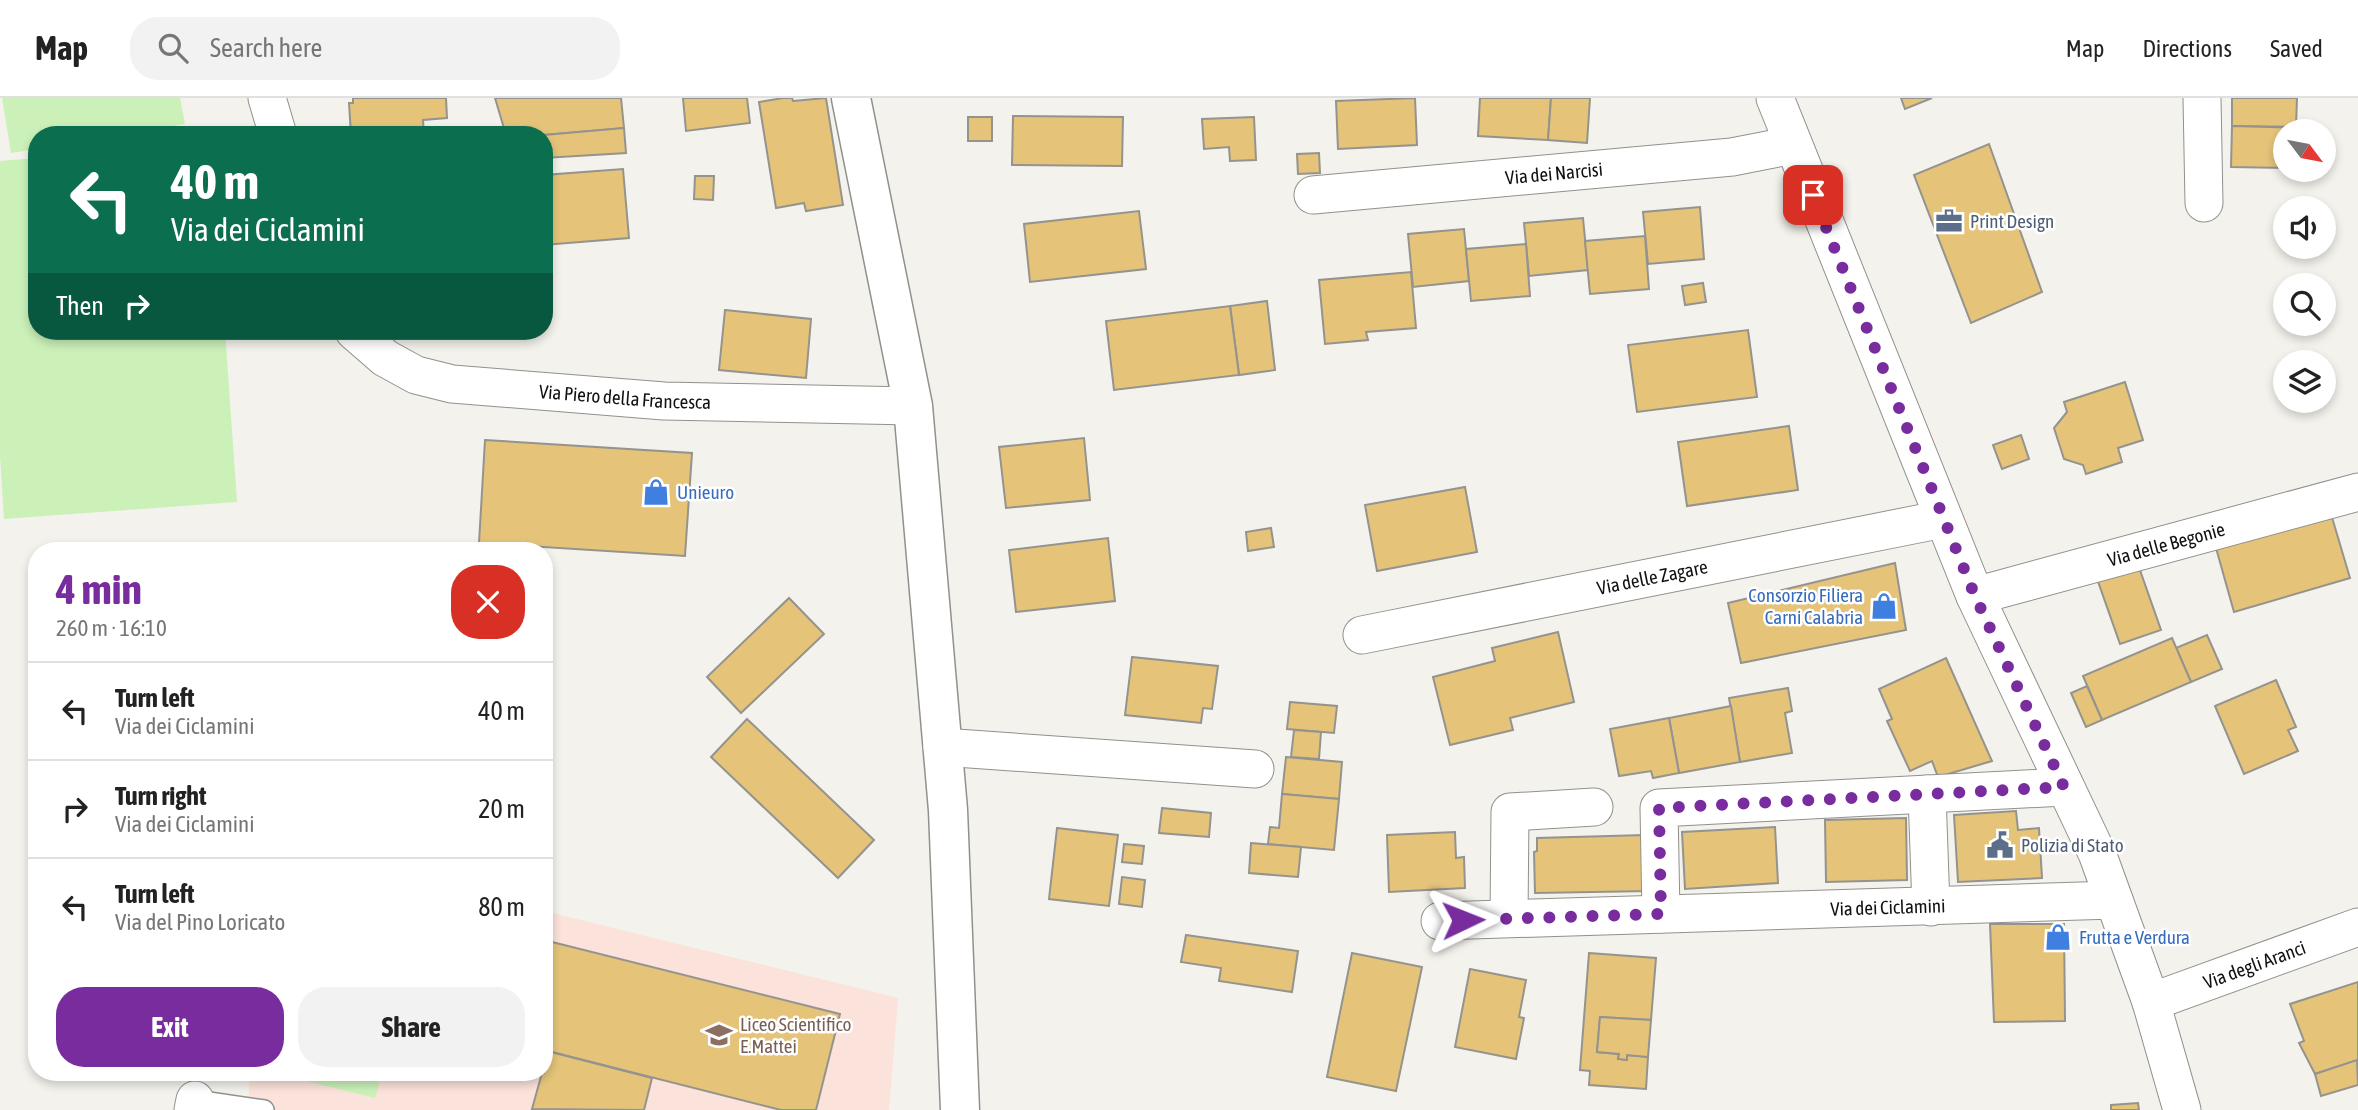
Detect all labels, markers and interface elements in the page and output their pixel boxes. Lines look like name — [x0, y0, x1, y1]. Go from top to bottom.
search box — [130, 17, 620, 80]
text: Map — [35, 29, 88, 67]
icon: search — [154, 29, 192, 67]
text: Search here — [210, 33, 322, 63]
text: Map — [2066, 35, 2104, 62]
text: Directions — [2142, 35, 2232, 62]
text: Saved — [2270, 35, 2323, 62]
north arrow — [2273, 119, 2336, 182]
map controls — [2273, 119, 2336, 413]
text: 40 m — [171, 153, 259, 209]
icon: left — [56, 154, 147, 245]
street label: Via dei Narcisi — [1504, 158, 1604, 189]
pin — [1783, 165, 1843, 225]
icon: arrive — [1794, 176, 1832, 214]
button: sound — [2273, 196, 2336, 259]
office icon: Print Design — [1934, 206, 1964, 236]
place label: Print Design — [1970, 210, 2054, 232]
text: Via dei Ciclamini — [171, 211, 365, 248]
button: search — [2273, 273, 2336, 336]
icon: right — [118, 287, 156, 325]
text: Then — [56, 291, 104, 321]
button: layers — [2273, 350, 2336, 413]
street label: Via Piero della Francesca — [538, 380, 711, 413]
shop icon: Unieuro — [641, 477, 671, 507]
place label: Unieuro — [677, 481, 734, 503]
street label: Via delle Begonie — [2105, 518, 2227, 571]
street label: Via delle Zagare — [1595, 555, 1709, 599]
text: 4 min — [56, 565, 142, 613]
button: close — [451, 565, 525, 639]
place label: Consorzio Filiera Carni Calabria — [1748, 584, 1863, 628]
shop icon: Consorzio Filiera Carni Calabria — [1869, 591, 1899, 621]
text: 260 m · 16:10 — [56, 615, 167, 641]
text: Turn left — [115, 683, 195, 713]
icon: left — [56, 692, 94, 730]
text: 40 m — [478, 696, 525, 726]
text: Via dei Ciclamini — [115, 713, 254, 739]
text: Turn right — [115, 781, 206, 811]
icon: right — [56, 790, 94, 828]
text: 20 m — [478, 794, 525, 824]
text: Via dei Ciclamini — [115, 811, 254, 837]
public building icon: Polizia di Stato — [1985, 830, 2015, 860]
place label: Polizia di Stato — [2021, 834, 2124, 856]
text: Turn left — [115, 879, 195, 909]
position arrow — [1426, 883, 1500, 957]
icon: left — [56, 888, 94, 926]
text: 80 m — [478, 892, 525, 922]
street label: Via dei Ciclamini — [1830, 894, 1946, 920]
text: Via del Pino Loricato — [115, 909, 285, 935]
shop icon: Frutta e Verdura — [2043, 922, 2073, 952]
place label: Frutta e Verdura — [2079, 926, 2190, 948]
street label: Via degli Aranci — [2200, 936, 2308, 993]
button: Exit — [56, 987, 284, 1067]
button: Share — [298, 987, 525, 1067]
place label: Liceo Scientifico E.Mattei — [740, 1013, 852, 1057]
school or university icon: Liceo Scientifico E.Mattei — [704, 1020, 734, 1050]

